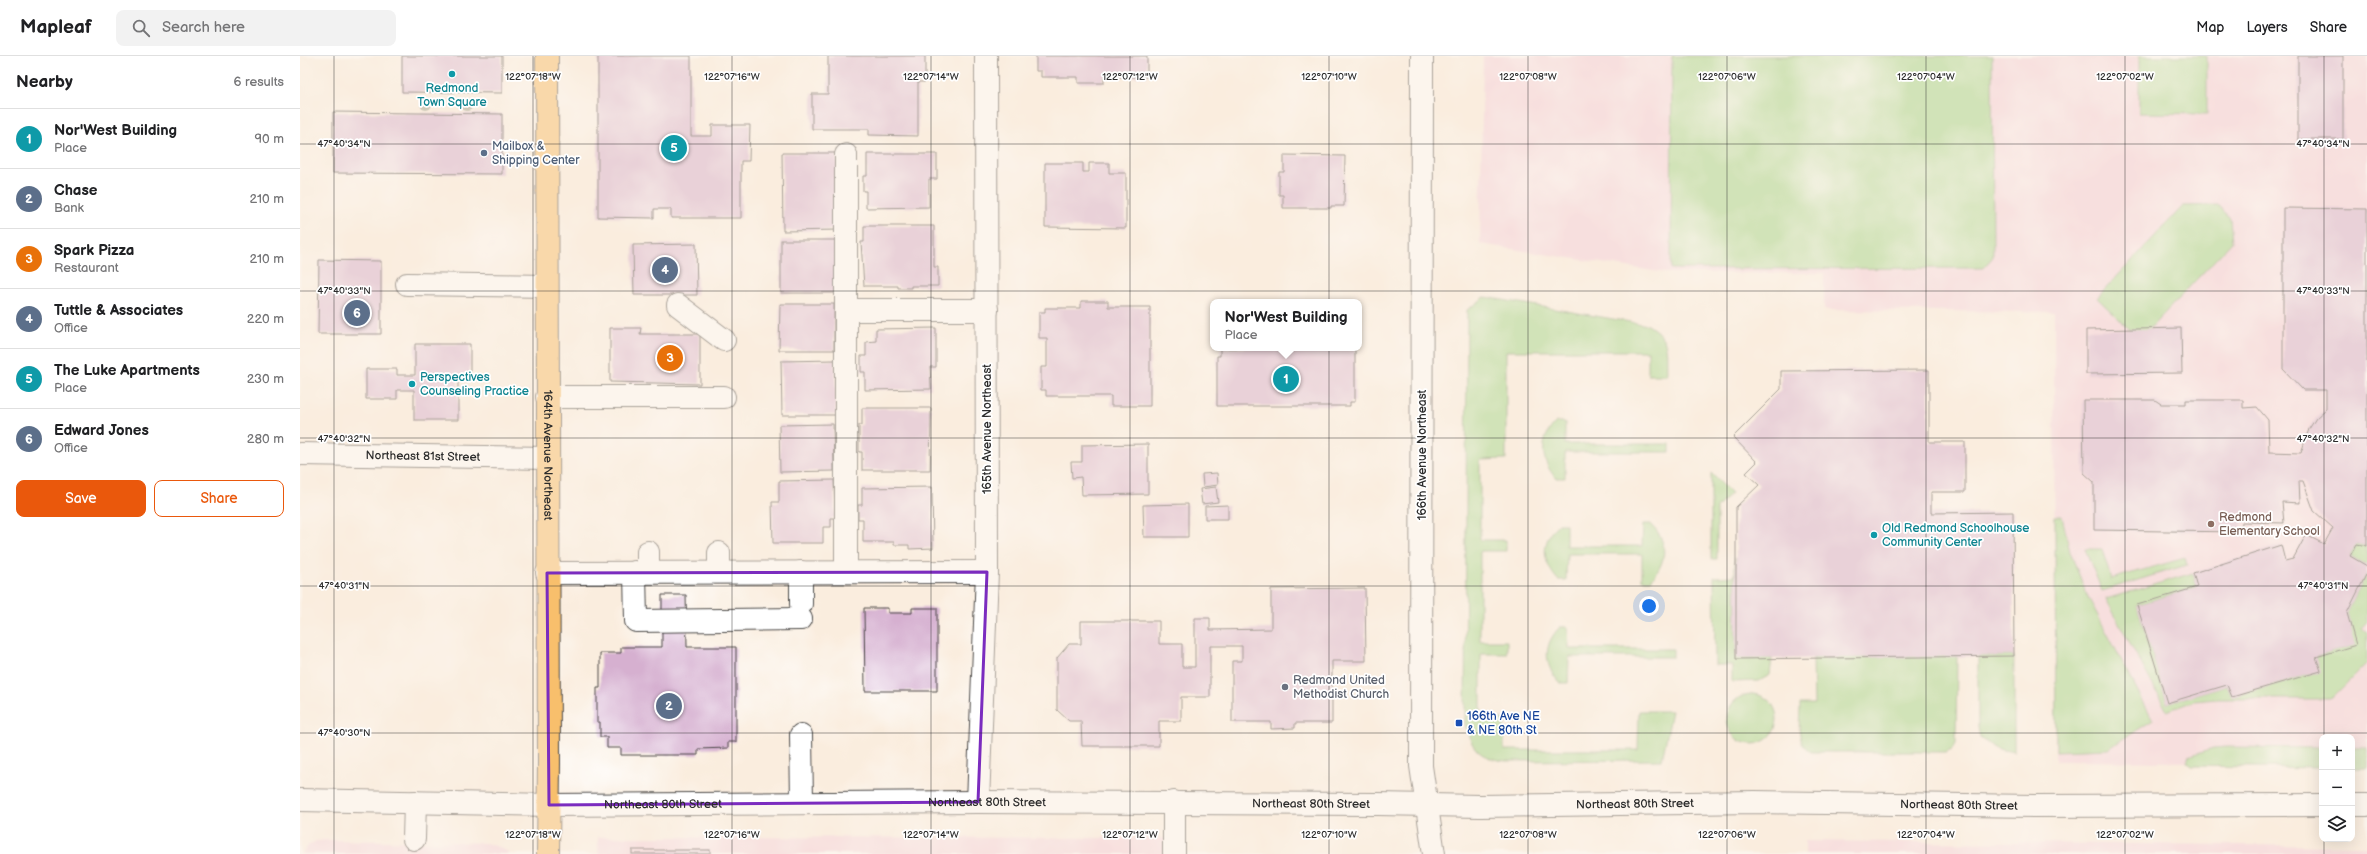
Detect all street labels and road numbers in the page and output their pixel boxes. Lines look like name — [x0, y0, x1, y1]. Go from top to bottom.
street label: 165th Avenue Northeast — [980, 364, 995, 494]
street label: 166th Avenue Northeast — [1415, 389, 1430, 520]
street label: 164th Avenue Northeast — [540, 390, 555, 521]
street label: Northeast 81st Street — [365, 448, 481, 465]
street label: Northeast 80th Street — [928, 795, 1046, 810]
street label: Northeast 80th Street — [1252, 796, 1370, 812]
street label: Northeast 80th Street — [1576, 796, 1694, 813]
street label: Northeast 80th Street — [604, 797, 722, 813]
street label: Northeast 80th Street — [1900, 797, 2018, 814]

